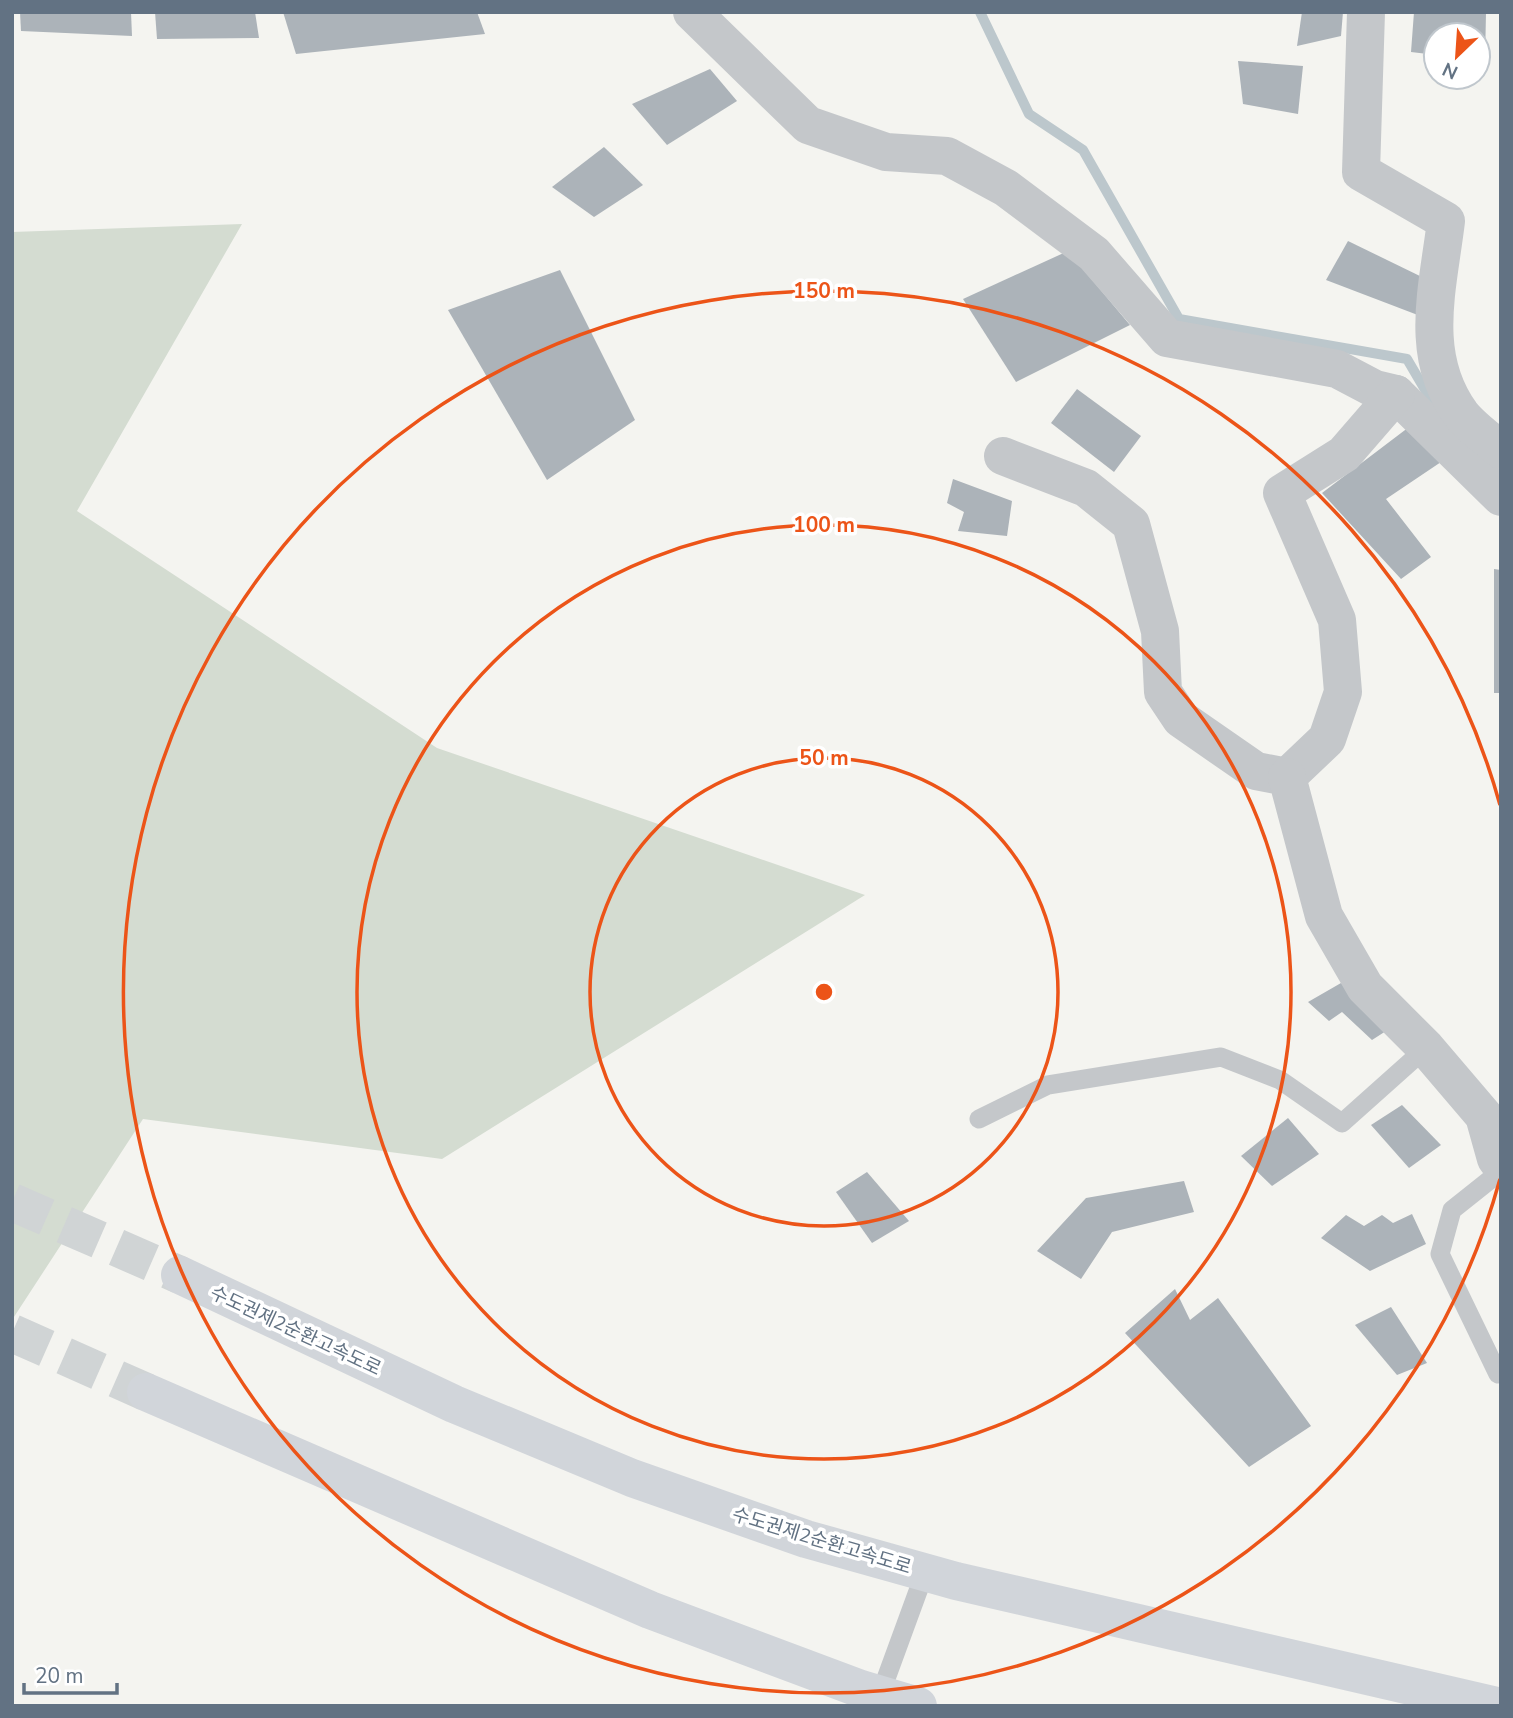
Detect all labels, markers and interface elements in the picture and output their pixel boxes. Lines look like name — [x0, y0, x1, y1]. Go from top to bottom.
north arrow — [1422, 21, 1492, 91]
text: N — [1438, 56, 1462, 85]
text: 150 m — [793, 277, 855, 305]
text: 100 m — [793, 511, 855, 539]
text: 50 m — [799, 744, 849, 772]
centre of rings — [812, 980, 836, 1004]
street label: 수도권제2순환고속도로 — [206, 1280, 385, 1382]
street label: 수도권제2순환고속도로 — [729, 1501, 915, 1581]
scale bar — [24, 1652, 117, 1696]
text: 20 m — [35, 1662, 84, 1690]

